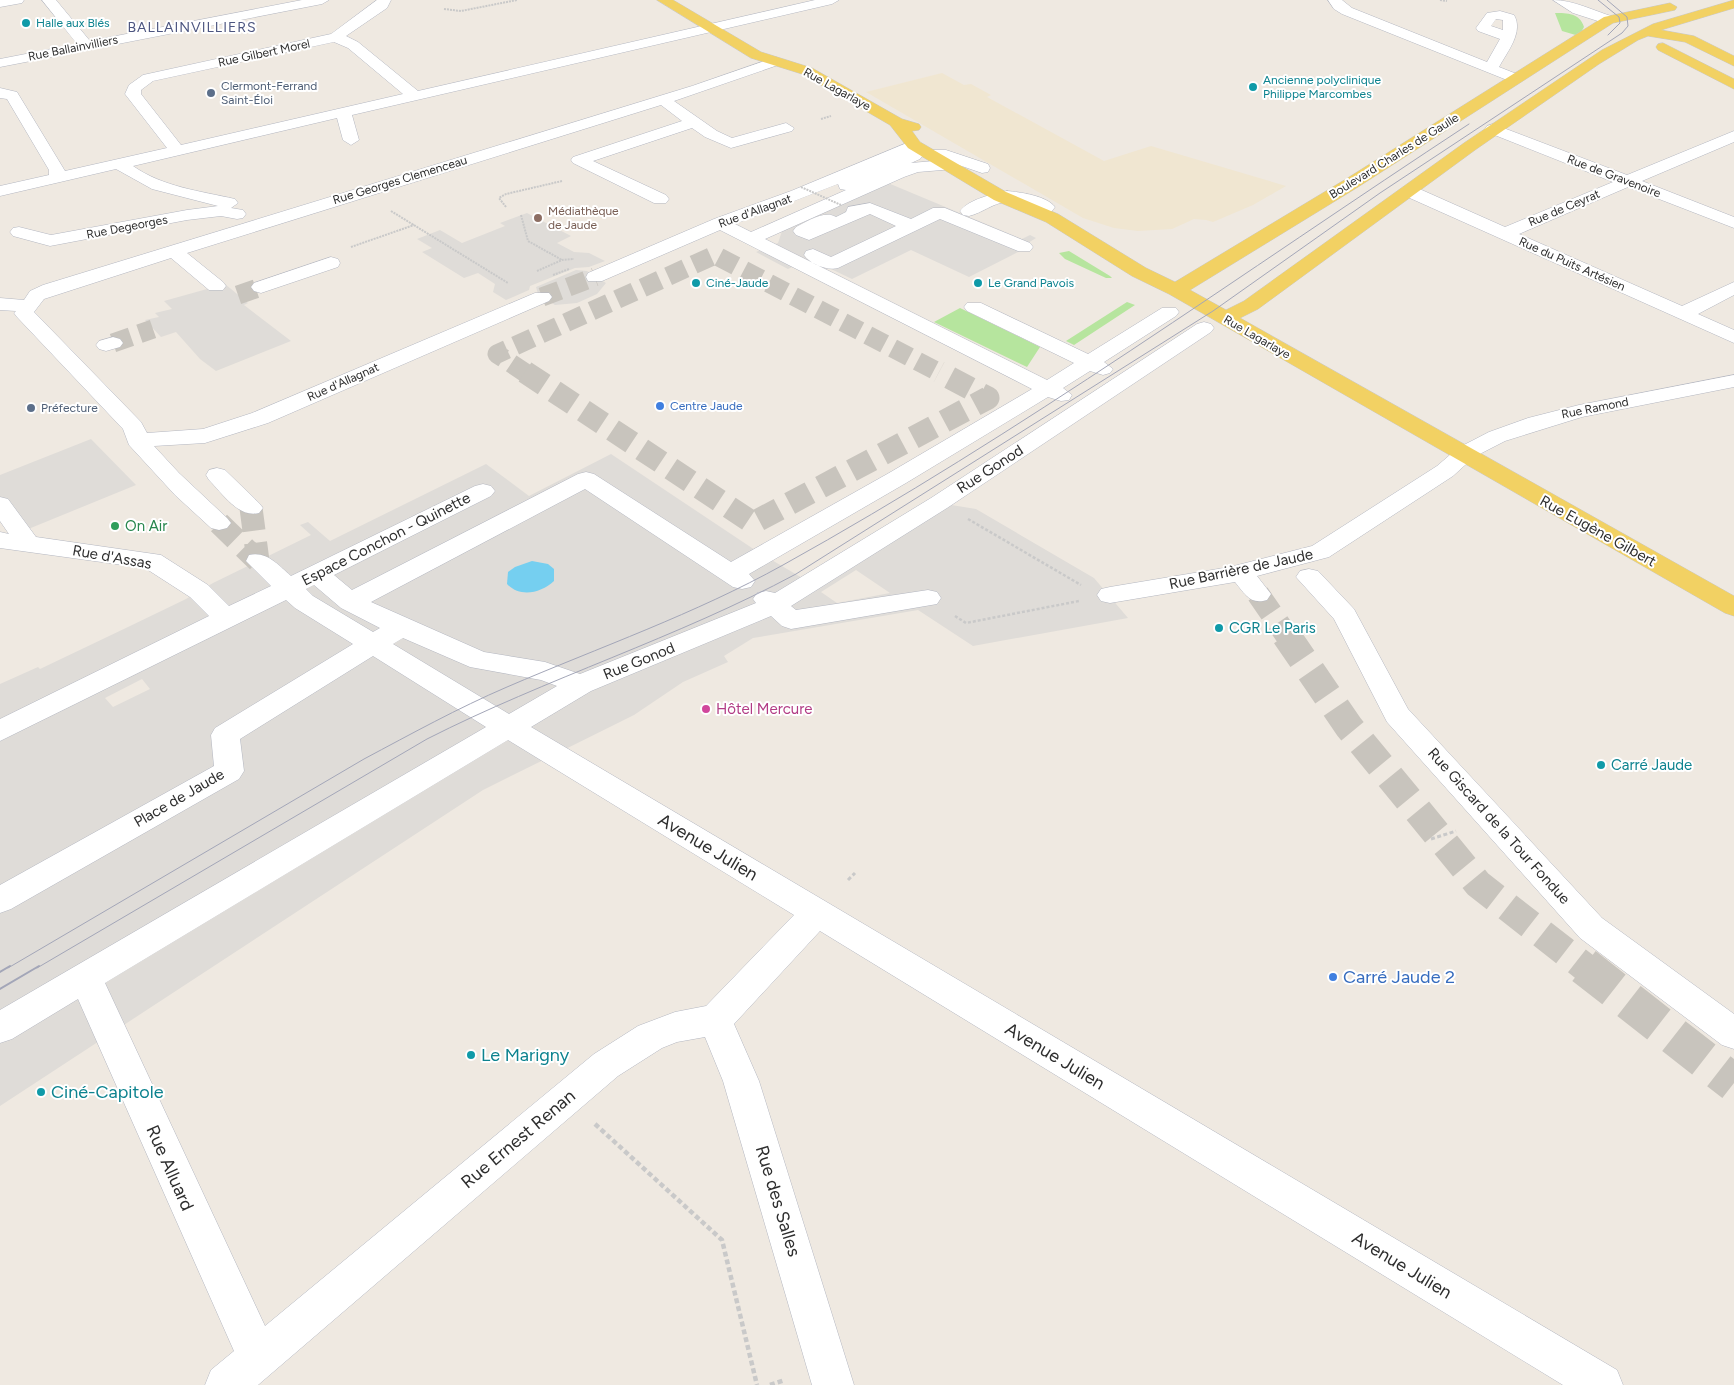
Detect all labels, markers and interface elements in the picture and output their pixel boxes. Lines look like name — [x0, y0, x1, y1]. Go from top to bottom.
place label: Halle aux Blés — [36, 16, 110, 30]
marker: Halle aux Blés — [20, 17, 32, 29]
district label: BALLAINVILLIERS — [127, 19, 257, 36]
street label: Rue Ballainvilliers — [27, 32, 120, 64]
street label: Rue Gilbert Morel — [217, 36, 311, 70]
street label: Rue Lagarlaye — [801, 65, 873, 113]
place label: Ancienne polyclinique Philippe Marcombes — [1263, 73, 1381, 101]
place label: Clermont-Ferrand Saint-Éloi — [221, 79, 317, 107]
marker: Ancienne polyclinique Philippe Marcombes — [1247, 81, 1259, 93]
marker: Clermont-Ferrand Saint-Éloi — [205, 87, 217, 99]
street label: Boulevard Charles de Gaulle — [1327, 110, 1462, 202]
street label: Rue de Gravenoire — [1565, 152, 1663, 200]
street label: Rue Georges Clemenceau — [331, 153, 469, 207]
street label: Rue de Ceyrat — [1526, 186, 1602, 229]
street label: Rue d'Allagnat — [716, 191, 794, 231]
place label: Médiathèque de Jaude — [548, 204, 619, 232]
street label: Rue Degeorges — [85, 212, 169, 242]
marker: Médiathèque de Jaude — [532, 212, 544, 224]
street label: Rue du Puits Artésien — [1517, 234, 1628, 294]
place label: Ciné-Jaude — [706, 276, 769, 290]
place label: Le Grand Pavois — [988, 276, 1074, 290]
marker: Ciné-Jaude — [690, 277, 702, 289]
marker: Le Grand Pavois — [972, 277, 984, 289]
street label: Rue Lagarlaye — [1221, 312, 1293, 362]
street label: Rue d'Allagnat — [305, 360, 381, 404]
street label: Rue Ramond — [1560, 395, 1630, 421]
place label: Centre Jaude — [670, 399, 743, 413]
marker: Centre Jaude — [654, 400, 666, 412]
place label: Préfecture — [41, 401, 98, 415]
marker: Préfecture — [25, 402, 37, 414]
street label: Rue Gonod — [953, 441, 1027, 497]
street label: Espace Conchon - Quinette — [299, 489, 473, 589]
street label: Rue Eugène Gilbert — [1537, 492, 1660, 571]
place label: On Air — [125, 517, 167, 535]
marker: On Air — [109, 520, 121, 532]
street label: Rue d'Assas — [71, 541, 153, 573]
street label: Rue Barrière de Jaude — [1167, 545, 1315, 593]
place label: CGR Le Paris — [1229, 619, 1316, 637]
marker: CGR Le Paris — [1213, 622, 1225, 634]
street label: Rue Gonod — [601, 638, 677, 684]
place label: Hôtel Mercure — [716, 700, 813, 718]
marker: Hôtel Mercure — [700, 703, 712, 715]
street label: Rue Giscard de la Tour Fondue — [1424, 744, 1574, 908]
place label: Carré Jaude — [1611, 756, 1692, 774]
marker: Carré Jaude — [1595, 759, 1607, 771]
street label: Place de Jaude — [131, 765, 227, 831]
street label: Avenue Julien — [654, 809, 762, 885]
place label: Carré Jaude 2 — [1343, 966, 1455, 988]
marker: Carré Jaude 2 — [1327, 971, 1339, 983]
street label: Avenue Julien — [1001, 1018, 1109, 1094]
place label: Le Marigny — [481, 1044, 570, 1066]
marker: Le Marigny — [465, 1049, 477, 1061]
place label: Ciné-Capitole — [51, 1081, 164, 1103]
street label: Rue Ernest Renan — [456, 1085, 580, 1193]
marker: Ciné-Capitole — [35, 1086, 47, 1098]
street label: Rue Alluard — [141, 1122, 199, 1214]
street label: Rue des Salles — [751, 1143, 805, 1259]
street label: Avenue Julien — [1348, 1227, 1456, 1303]

